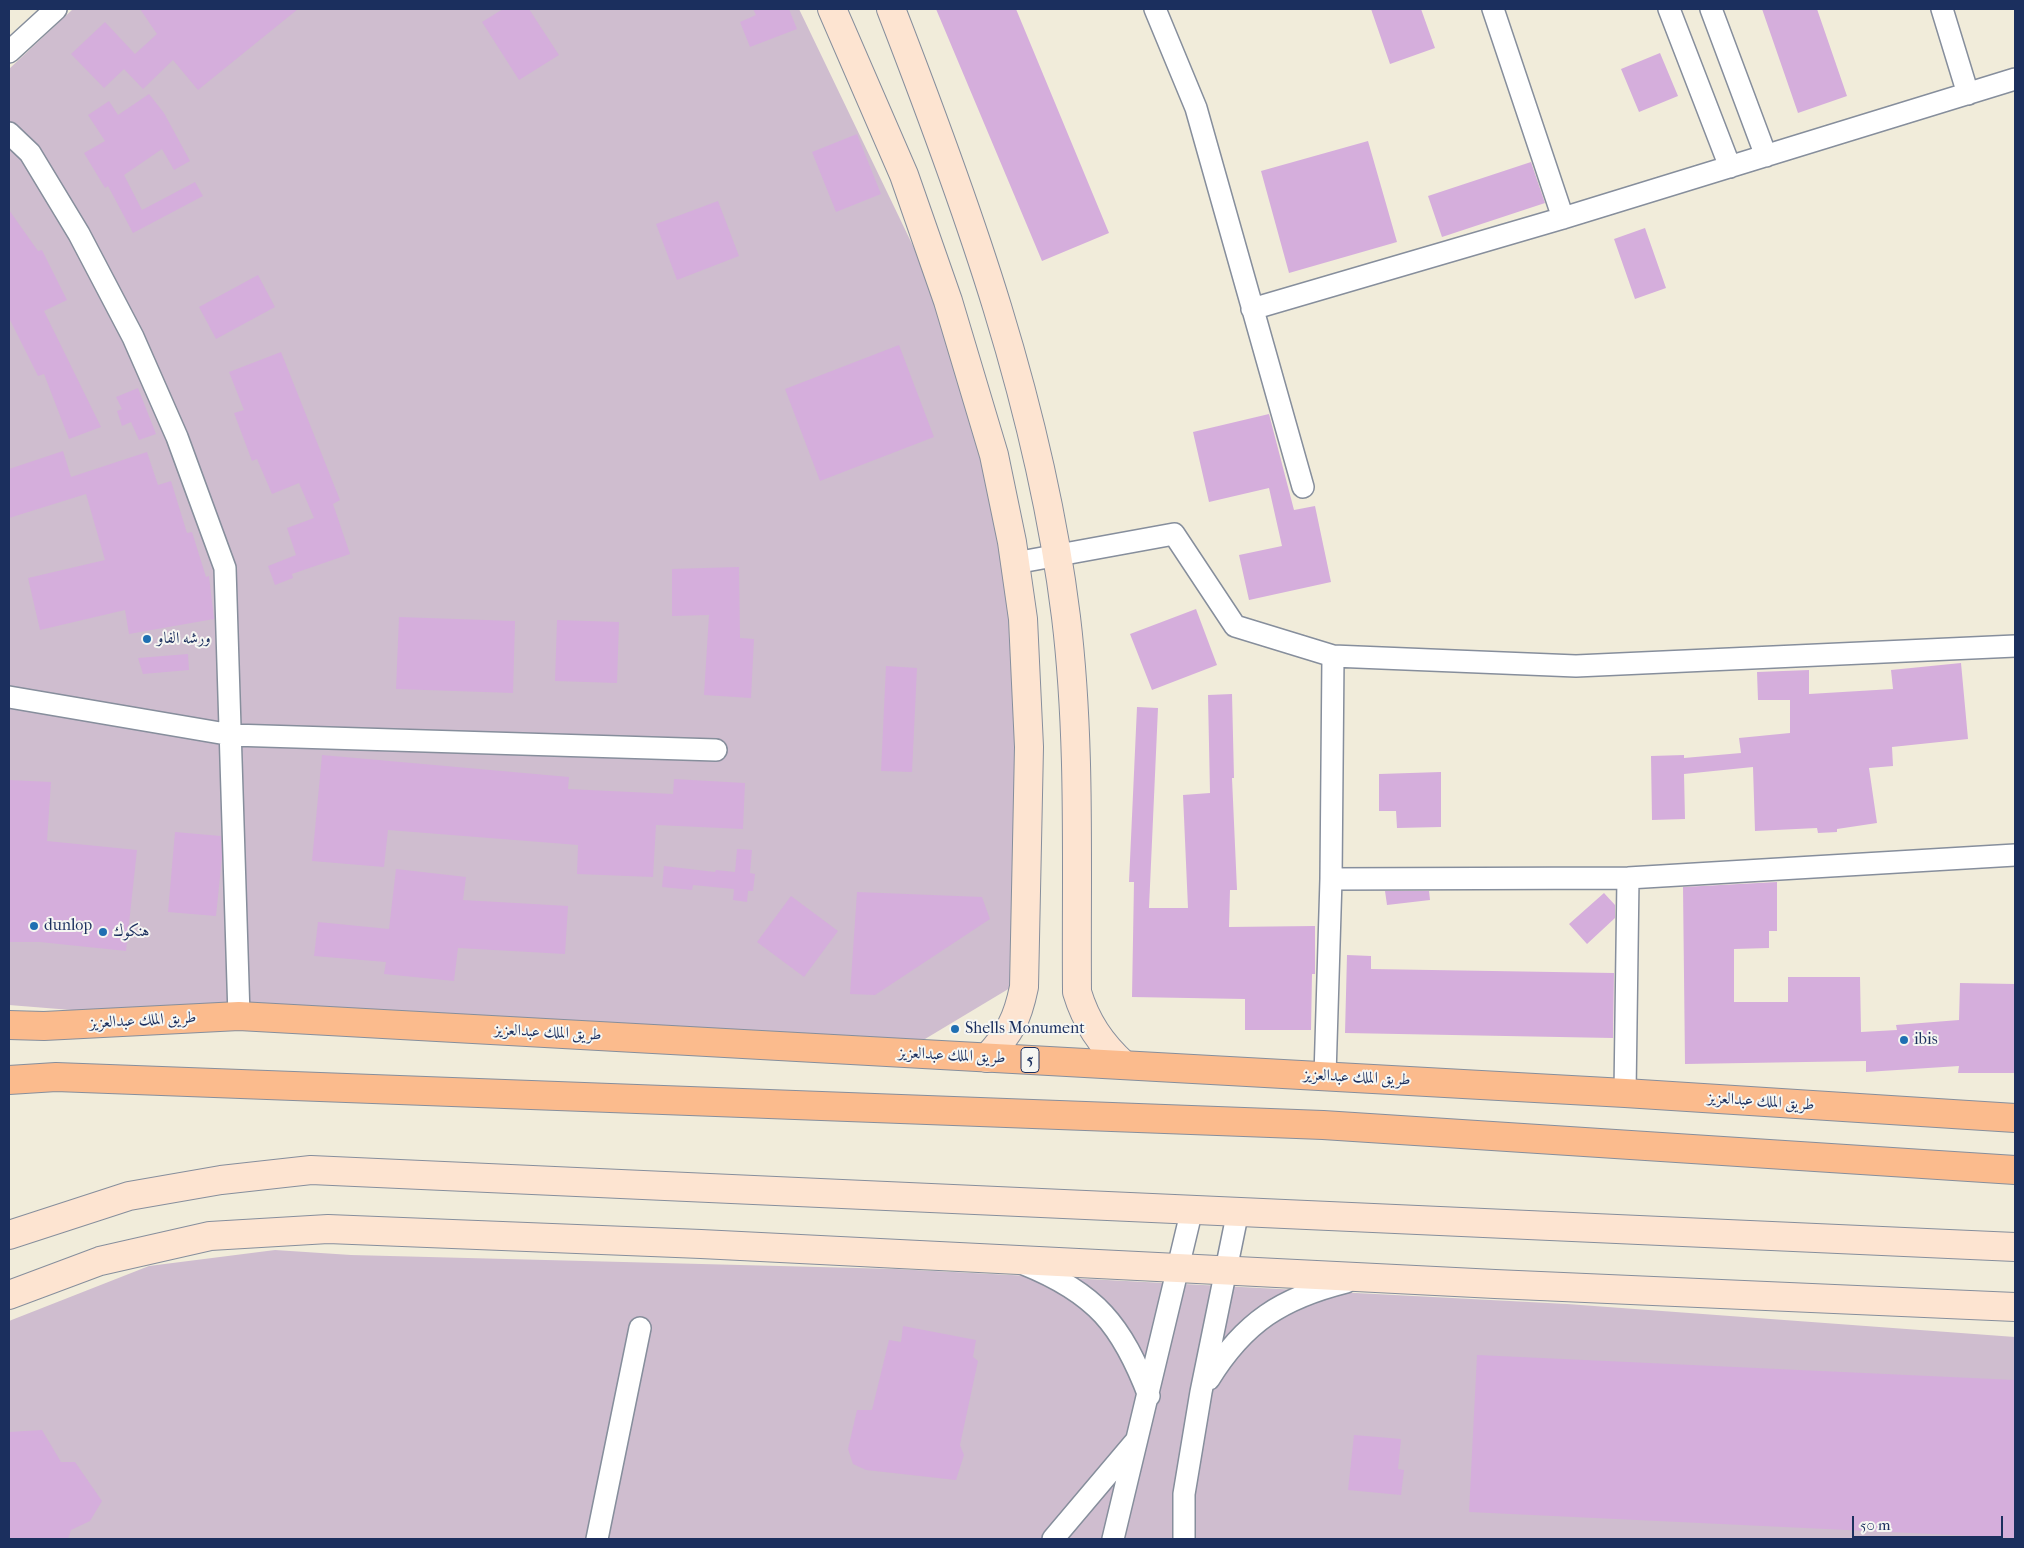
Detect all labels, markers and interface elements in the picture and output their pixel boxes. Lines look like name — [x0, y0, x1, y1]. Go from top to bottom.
place label: ورشه الفاو — [157, 629, 211, 649]
marker: ورشه الفاو — [141, 633, 153, 645]
place label: dunlop — [44, 916, 92, 936]
marker: dunlop — [28, 920, 40, 932]
place label: هنكوك — [113, 922, 150, 942]
marker: هنكوك — [97, 926, 109, 938]
street label: طريق الملك عبدالعزيز — [89, 1009, 197, 1033]
place label: Shells Monument — [965, 1019, 1085, 1039]
street label: طريق الملك عبدالعزيز — [494, 1021, 602, 1045]
marker: Shells Monument — [949, 1023, 961, 1035]
place label: ibis — [1914, 1030, 1938, 1050]
marker: ibis — [1898, 1034, 1910, 1046]
street label: طريق الملك عبدالعزيز — [898, 1044, 1006, 1068]
road number: 5 — [1021, 1048, 1039, 1072]
street label: طريق الملك عبدالعزيز — [1303, 1066, 1411, 1090]
street label: طريق الملك عبدالعزيز — [1707, 1089, 1815, 1115]
scale bar — [1854, 1506, 2005, 1538]
text: 50 m — [1860, 1516, 1890, 1534]

